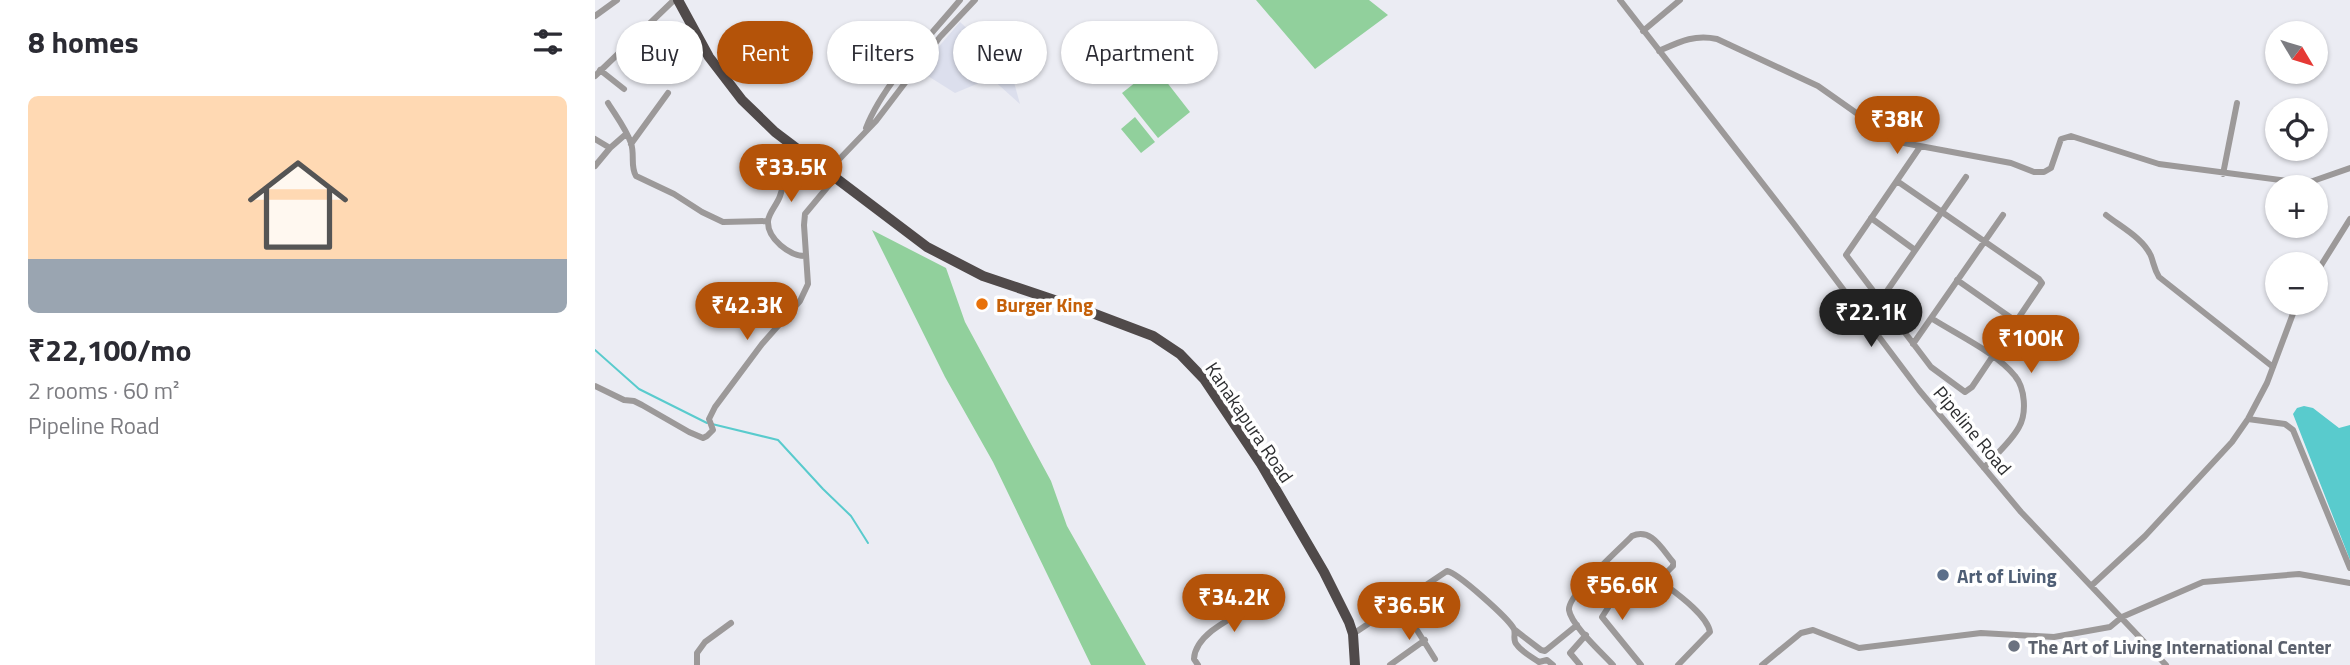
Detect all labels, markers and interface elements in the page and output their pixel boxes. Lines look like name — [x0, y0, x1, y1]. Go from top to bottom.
text: 8 homes — [28, 19, 139, 65]
chip: Buy — [616, 21, 703, 84]
chip: Rent — [717, 21, 813, 84]
chip: Filters — [827, 21, 939, 84]
chip: New — [953, 21, 1047, 84]
chip: Apartment — [1061, 21, 1218, 84]
north arrow — [2265, 21, 2327, 84]
map controls — [2265, 21, 2328, 315]
icon: filters — [529, 23, 567, 61]
pin: ₹38K — [1856, 96, 1938, 156]
button: locate — [2265, 98, 2328, 161]
text: ₹38K — [1871, 101, 1923, 136]
icon: home — [235, 142, 361, 268]
pin: ₹33.5K — [734, 144, 848, 204]
text: ₹33.5K — [755, 149, 827, 184]
button: + — [2265, 175, 2328, 238]
button: − — [2265, 252, 2328, 315]
pin: ₹42.3K — [690, 282, 804, 342]
text: ₹42.3K — [711, 287, 783, 322]
place label: Burger King — [996, 290, 1093, 319]
pin: ₹22.1K — [1814, 290, 1928, 349]
text: ₹22.1K — [1835, 294, 1907, 329]
marker: Burger King — [974, 296, 990, 312]
pin: ₹100K — [1982, 316, 2080, 375]
text: ₹100K — [1998, 320, 2064, 355]
text: ₹22,100/mo — [28, 327, 192, 373]
street label: Kanakapura Road — [1199, 356, 1301, 488]
text: 2 rooms · 60 m² — [28, 373, 179, 408]
street label: Pipeline Road — [1927, 379, 2019, 481]
text: Pipeline Road — [28, 408, 160, 443]
place label: Art of Living — [1957, 561, 2057, 590]
pin: ₹56.6K — [1565, 562, 1679, 622]
text: ₹56.6K — [1586, 567, 1658, 602]
marker: Art of Living — [1935, 567, 1951, 583]
pin: ₹34.2K — [1177, 574, 1291, 634]
text: ₹34.2K — [1198, 579, 1270, 614]
pin: ₹36.5K — [1352, 582, 1466, 642]
text: ₹36.5K — [1373, 587, 1445, 622]
place label: The Art of Living International Center — [2028, 632, 2331, 661]
marker: The Art of Living International Center — [2006, 638, 2022, 654]

